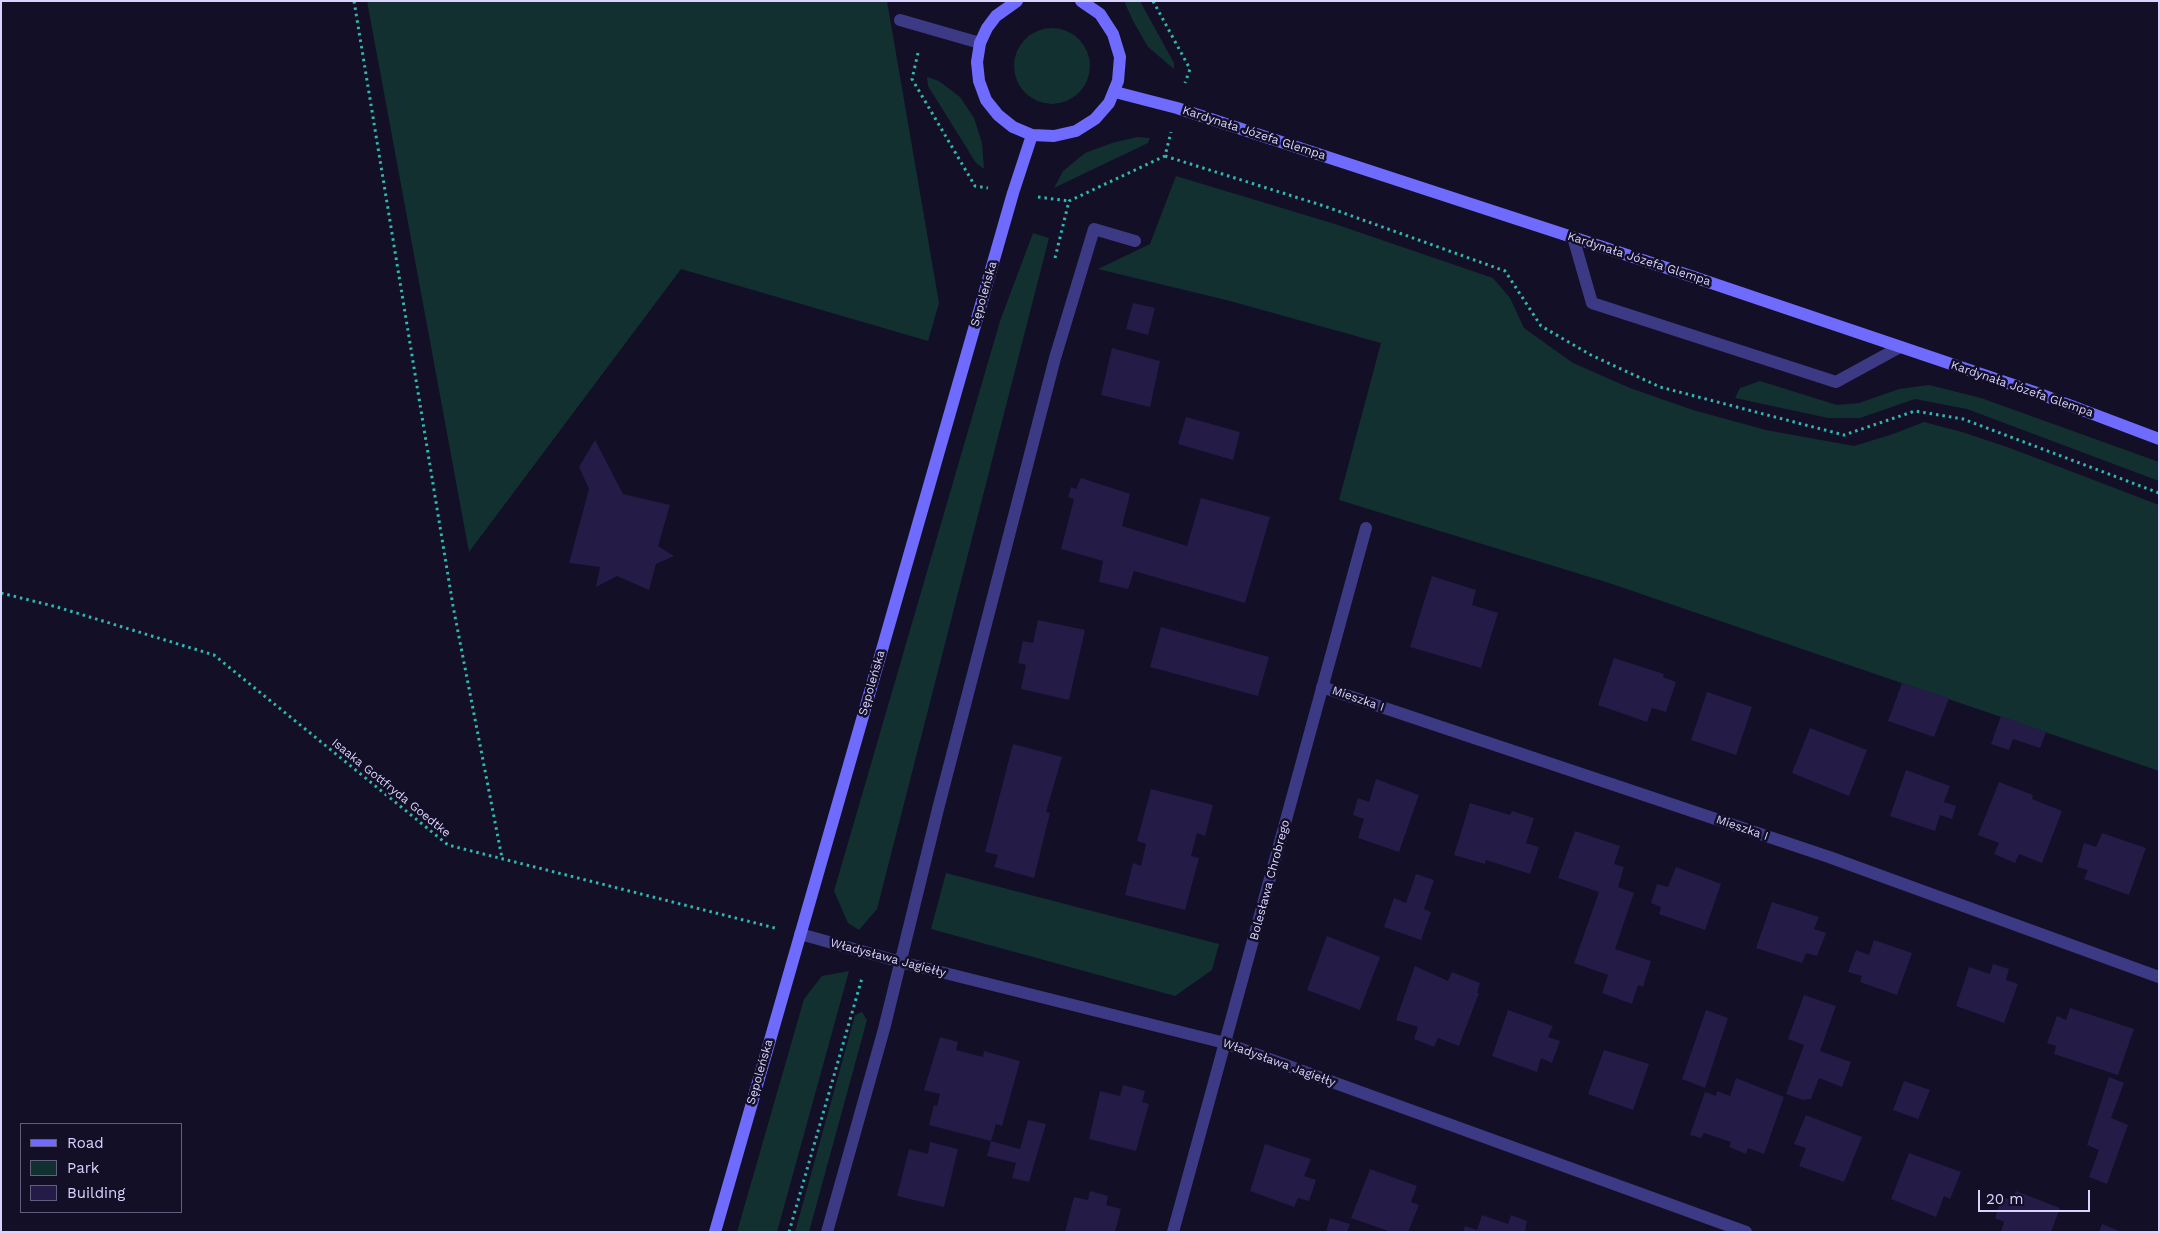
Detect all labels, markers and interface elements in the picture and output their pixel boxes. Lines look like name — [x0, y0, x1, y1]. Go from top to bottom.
street label: Kardynała Józefa Glempa — [1181, 103, 1327, 163]
street label: Kardynała Józefa Glempa — [1566, 229, 1712, 289]
street label: Sępoleńska — [968, 260, 1000, 328]
street label: Kardynała Józefa Glempa — [1949, 358, 2095, 420]
street label: Sępoleńska — [856, 649, 888, 717]
street label: Mieszka I — [1330, 683, 1386, 715]
street label: Isaaka Gottfryda Goedtke — [329, 736, 453, 840]
street label: Mieszka I — [1714, 812, 1770, 844]
street label: Bolesława Chrobrego — [1247, 818, 1293, 942]
street label: Władysława Jagiełły — [829, 936, 947, 980]
street label: Władysława Jagiełły — [1220, 1036, 1338, 1090]
street label: Sępoleńska — [744, 1038, 776, 1106]
legend — [20, 1123, 182, 1213]
text: Road — [67, 1134, 104, 1152]
text: Park — [67, 1159, 99, 1177]
scale bar — [1980, 1180, 2092, 1212]
text: Building — [67, 1184, 125, 1202]
text: 20 m — [1986, 1190, 2024, 1208]

